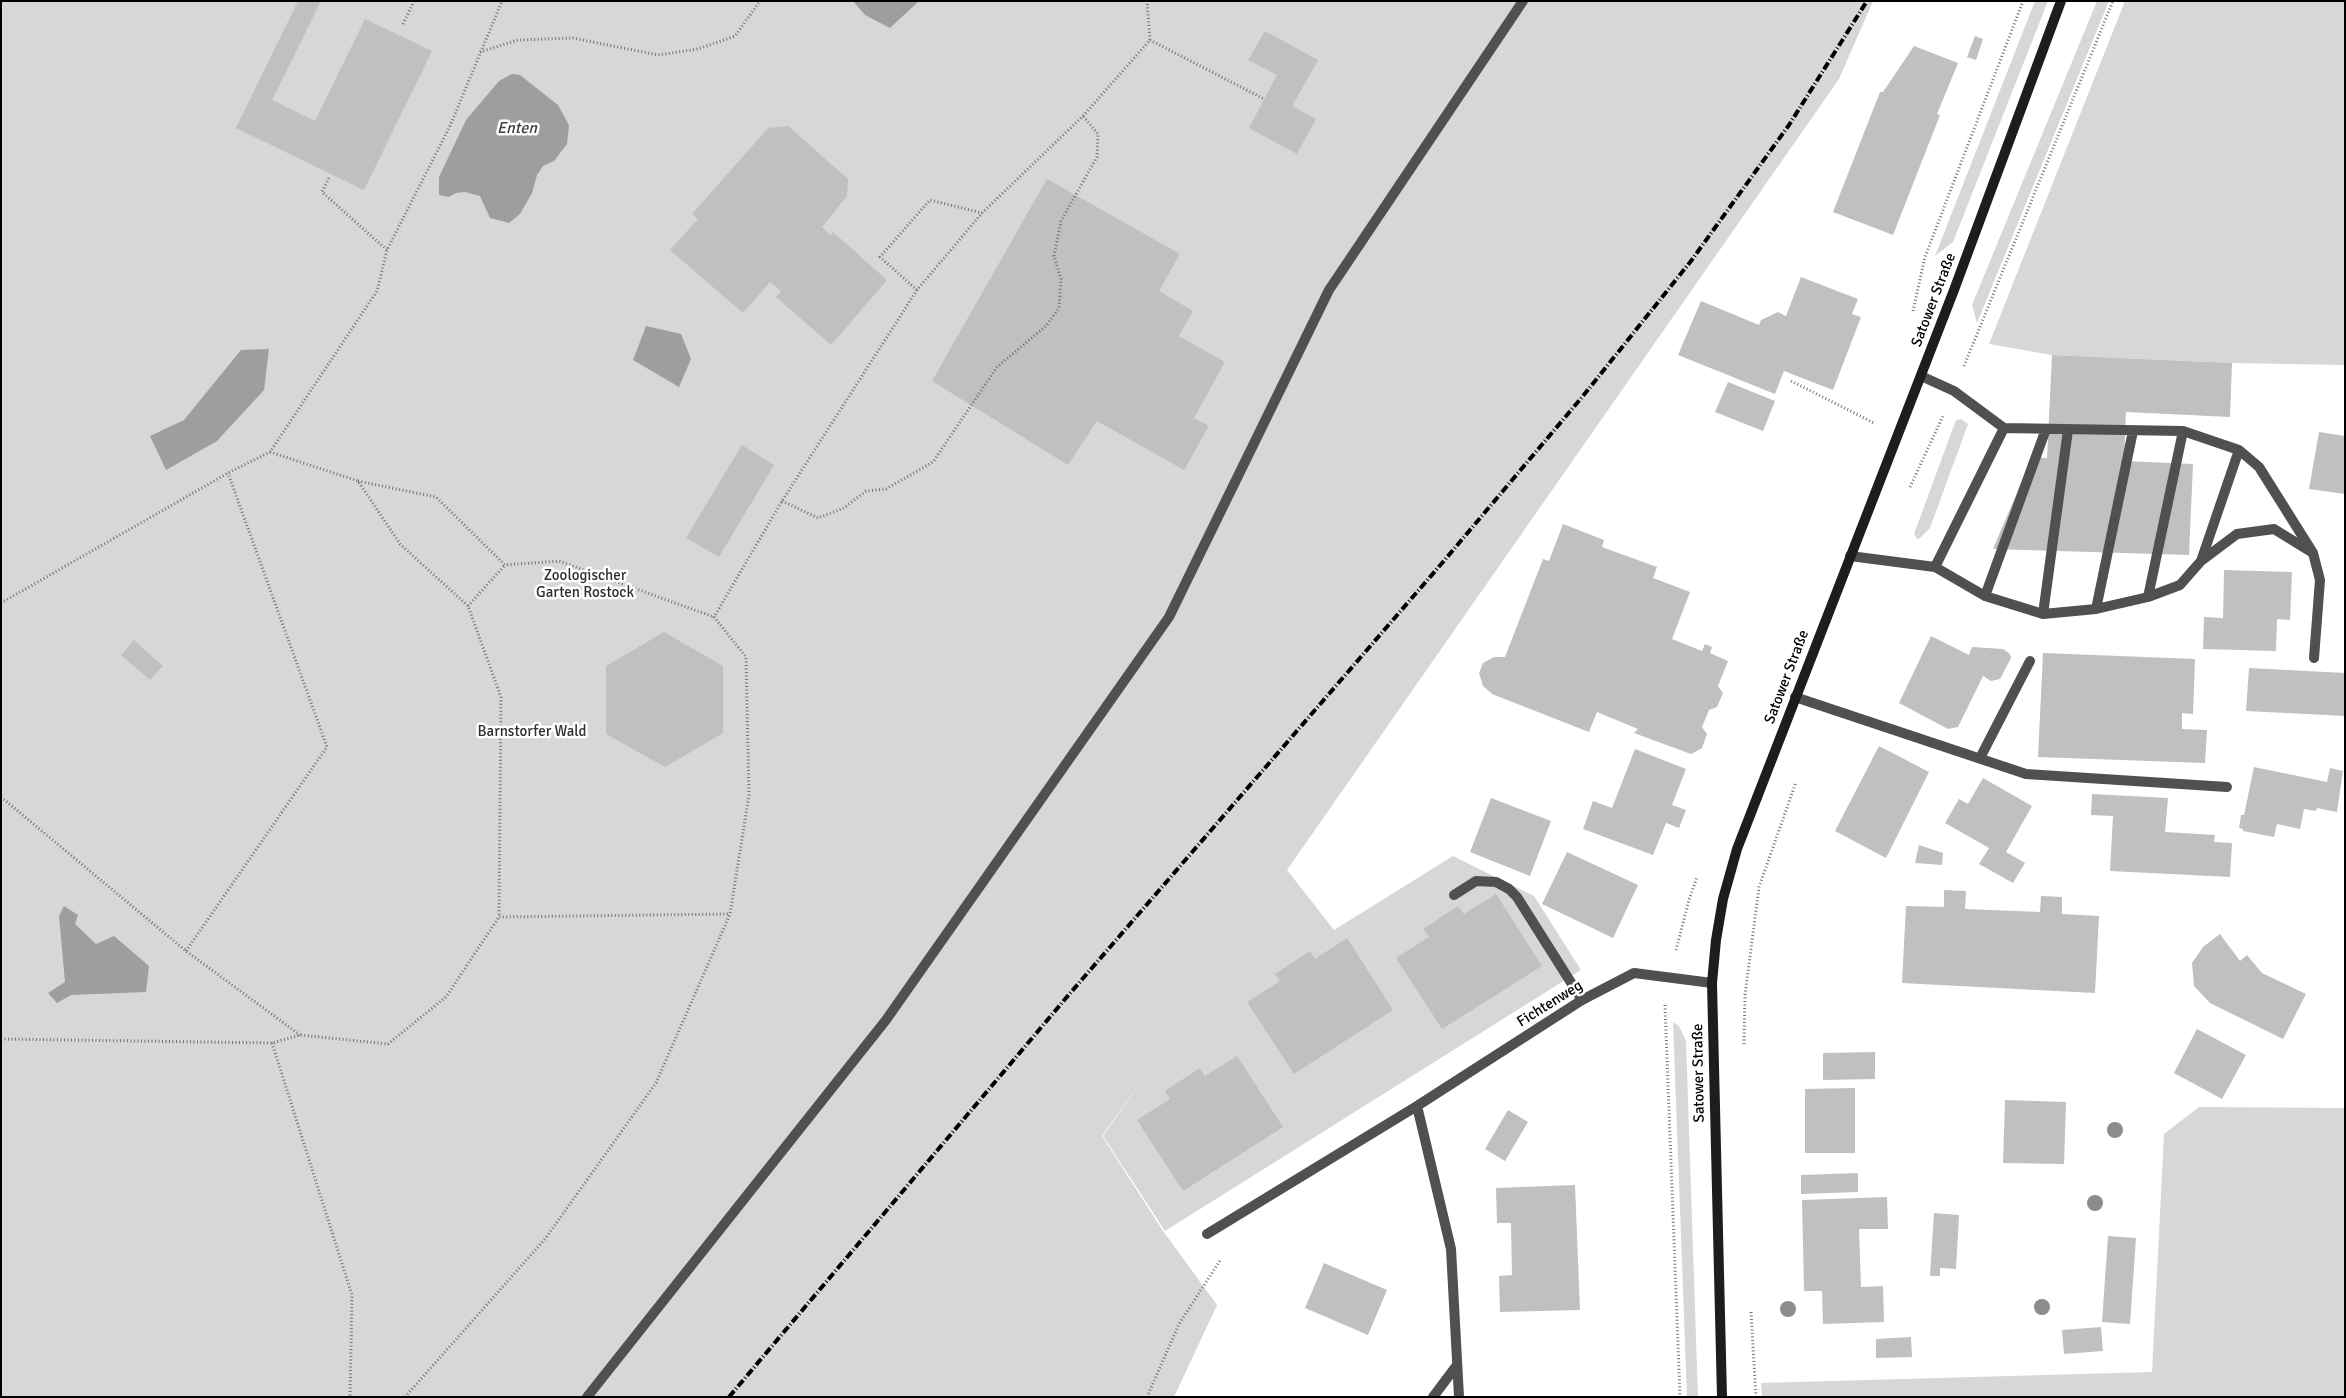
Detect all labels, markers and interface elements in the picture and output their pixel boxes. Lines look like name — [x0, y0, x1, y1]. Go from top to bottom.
water label: Enten — [497, 119, 537, 139]
street label: Satower Straße — [1908, 251, 1960, 349]
park label: Zoologischer Garten Rostock — [536, 567, 634, 602]
street label: Satower Straße — [1761, 628, 1813, 726]
park label: Barnstorfer Wald — [477, 723, 587, 741]
street label: Fichtenweg — [1514, 977, 1586, 1031]
street label: Satower Straße — [1689, 1023, 1709, 1123]

